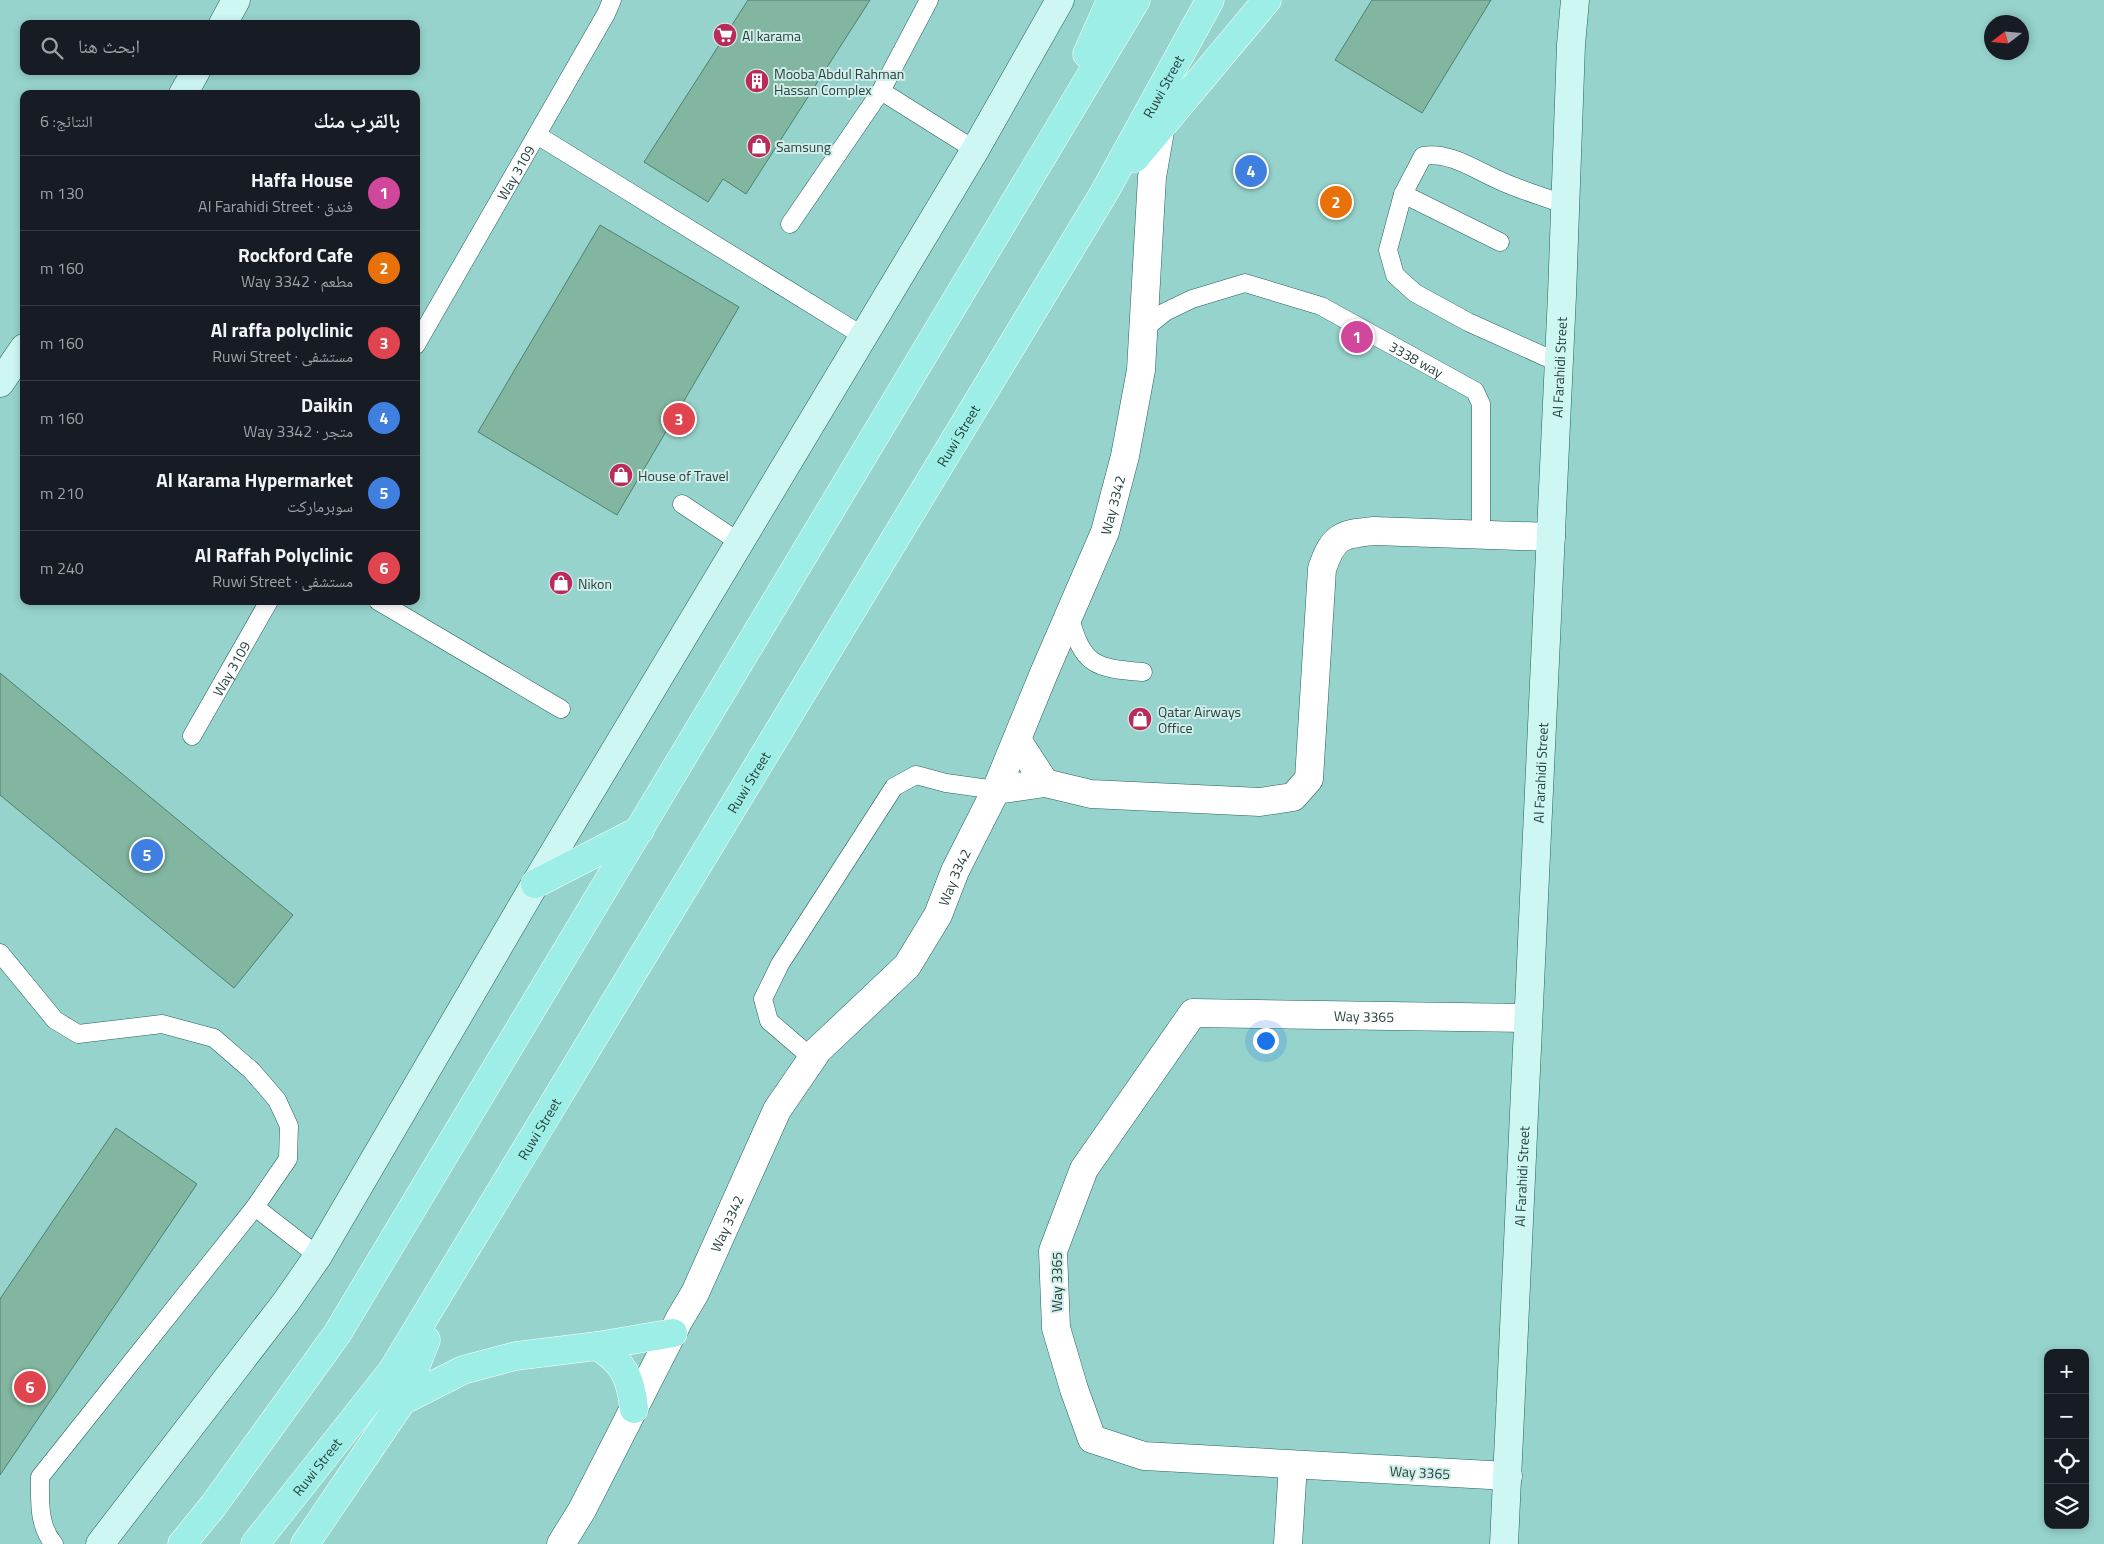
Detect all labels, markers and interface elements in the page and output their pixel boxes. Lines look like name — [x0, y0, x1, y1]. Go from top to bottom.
north arrow — [1984, 15, 2029, 60]
search box — [20, 20, 420, 75]
supermarket icon: Al karama — [712, 22, 738, 48]
place label: Al karama — [742, 25, 801, 46]
text: ابحث هنا — [78, 31, 140, 60]
icon: search — [38, 34, 66, 62]
street label: Ruwi Street — [1137, 51, 1189, 121]
place label: Mooba Abdul Rahman Hassan Complex — [774, 63, 904, 100]
building icon: Mooba Abdul Rahman Hassan Complex — [744, 68, 770, 94]
text: بالقرب منك — [313, 104, 400, 136]
text: النتائج: 6 — [40, 109, 93, 133]
shop icon: Samsung — [746, 133, 772, 159]
place label: Samsung — [776, 136, 831, 157]
street label: Way 3109 — [491, 141, 539, 204]
pin: 4 — [1235, 152, 1267, 190]
text: Haffa House — [251, 165, 353, 194]
text: 130 m — [40, 181, 84, 205]
text: 1 — [380, 181, 388, 205]
pin: 2 — [1320, 183, 1352, 221]
text: فندق · Al Farahidi Street — [198, 194, 353, 218]
text: Rockford Cafe — [238, 240, 353, 269]
text: 160 m — [40, 256, 84, 280]
text: 2 — [380, 256, 388, 280]
text: مطعم · Way 3342 — [241, 269, 353, 293]
text: Al raffa polyclinic — [211, 315, 353, 344]
street label: Al Farahidi Street — [1546, 316, 1571, 418]
pin: 1 — [1341, 318, 1373, 356]
text: 160 m — [40, 331, 84, 355]
text: 3 — [380, 331, 388, 355]
street label: 3338 way — [1386, 335, 1448, 382]
text: مستشفى · Ruwi Street — [212, 344, 353, 368]
text: Daikin — [301, 390, 353, 419]
pin: 3 — [663, 400, 695, 438]
street label: Ruwi Street — [931, 400, 984, 470]
text: 160 m — [40, 406, 84, 430]
text: 4 — [380, 406, 388, 430]
text: متجر · Way 3342 — [243, 419, 353, 443]
shop icon: House of Travel — [608, 462, 634, 488]
text: Al Karama Hypermarket — [156, 465, 353, 494]
place label: House of Travel — [638, 465, 729, 486]
street label: Way 3342 — [1094, 473, 1130, 537]
text: 210 m — [40, 481, 84, 505]
text: 5 — [380, 481, 388, 505]
text: سوبرماركت — [287, 494, 353, 518]
text: Al Raffah Polyclinic — [195, 540, 353, 569]
text: 240 m — [40, 556, 84, 580]
text: 6 — [380, 556, 388, 580]
text: مستشفى · Ruwi Street — [212, 569, 353, 593]
shop icon: Nikon — [548, 570, 574, 596]
place label: Nikon — [578, 573, 612, 594]
street label: Way 3109 — [207, 637, 255, 700]
place label: Qatar Airways Office — [1158, 701, 1241, 738]
shop icon: Qatar Airways Office — [1127, 706, 1153, 732]
street label: Al Farahidi Street — [1527, 722, 1553, 824]
street label: Ruwi Street — [721, 747, 775, 817]
pin: 5 — [131, 836, 163, 874]
street label: Way 3342 — [932, 845, 975, 909]
street label: Way 3365 — [1334, 1005, 1394, 1027]
your location — [1253, 1028, 1279, 1054]
street label: Ruwi Street — [512, 1093, 565, 1163]
street label: Al Farahidi Street — [1508, 1125, 1534, 1227]
street label: Way 3342 — [704, 1191, 748, 1255]
street label: Way 3365 — [1046, 1252, 1067, 1312]
map controls — [2044, 1349, 2089, 1529]
button: + — [2044, 1349, 2089, 1394]
pin: 6 — [14, 1368, 46, 1406]
button: − — [2044, 1394, 2089, 1439]
street label: Ruwi Street — [287, 1433, 346, 1500]
button: locate — [2044, 1439, 2089, 1484]
street label: Way 3365 — [1389, 1460, 1451, 1484]
button: layers — [2044, 1484, 2089, 1529]

